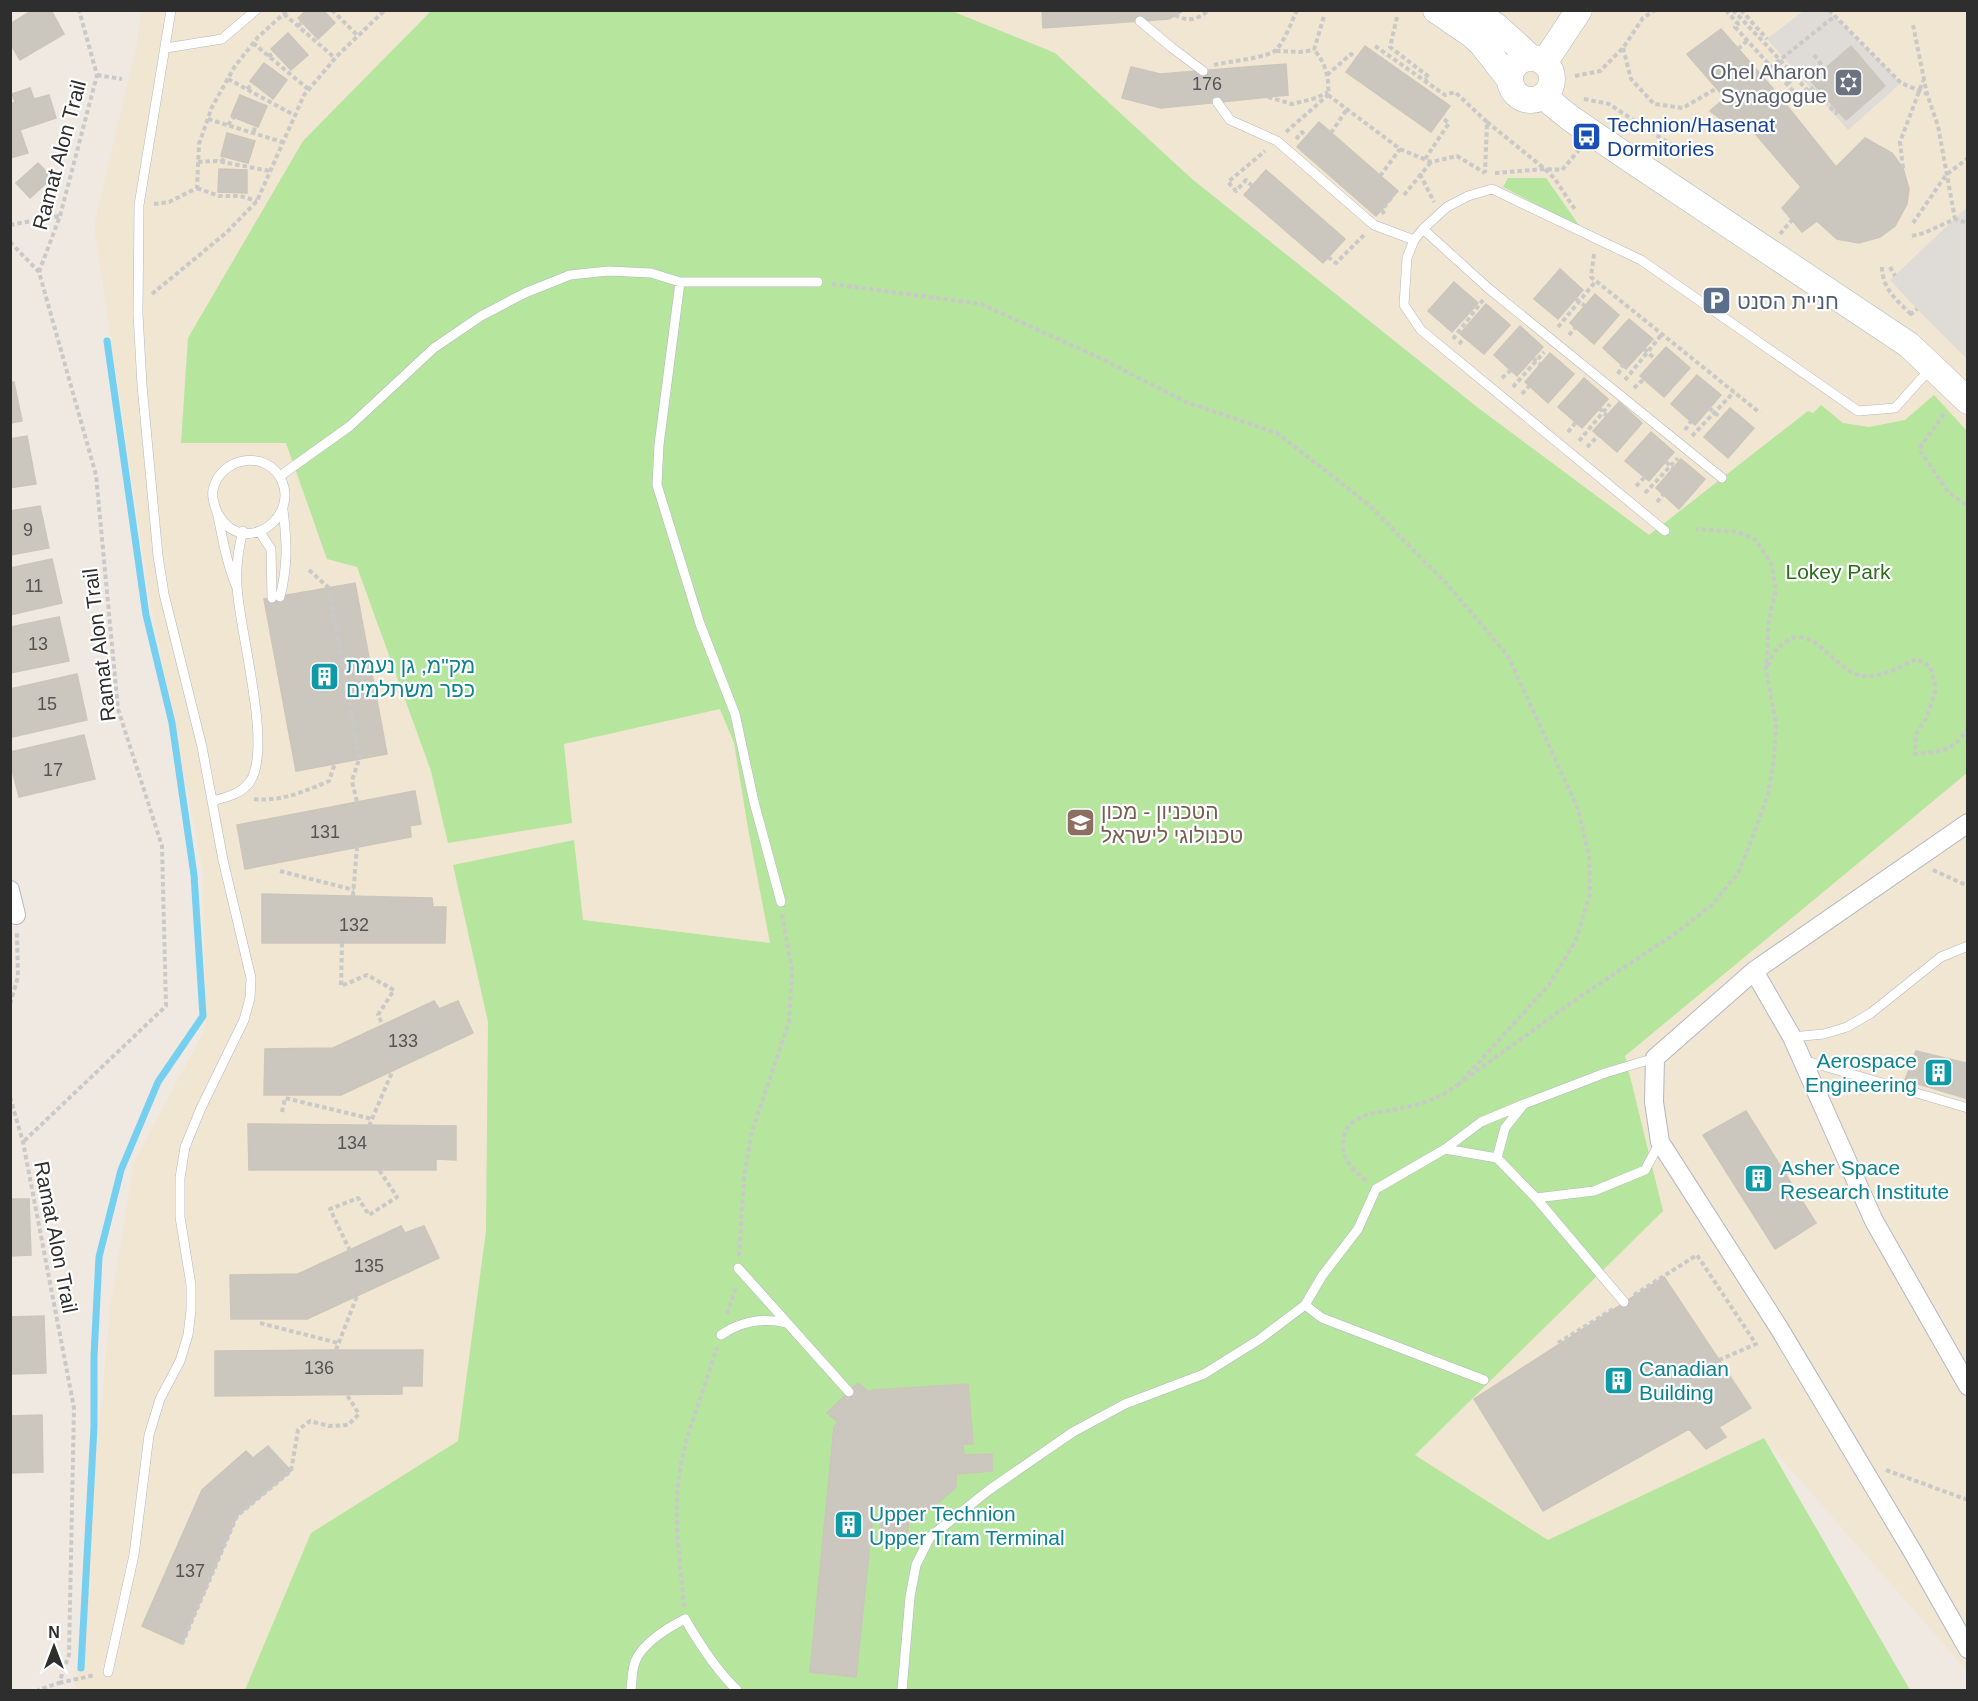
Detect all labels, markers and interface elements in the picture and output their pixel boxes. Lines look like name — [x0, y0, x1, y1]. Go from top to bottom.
place label: Ohel Aharon Synagogue — [1710, 60, 1827, 107]
synagogue icon: Ohel Aharon Synagogue — [1832, 67, 1864, 99]
house number: 176 — [1192, 74, 1222, 94]
street label: Ramat Alon Trail — [28, 78, 90, 232]
place label: Technion/Hasenat Dormitories — [1607, 113, 1775, 160]
bus stop icon: Technion/Hasenat Dormitories — [1570, 120, 1602, 152]
parking icon: חניית הסנט — [1700, 285, 1732, 317]
place label: חניית הסנט — [1737, 290, 1839, 313]
house number: 9 — [23, 520, 33, 540]
park label: Lokey Park — [1785, 560, 1891, 583]
street label: Ramat Alon Trail — [78, 567, 120, 723]
house number: 11 — [25, 576, 43, 596]
house number: 13 — [28, 634, 48, 654]
place label: מק"מ, גן נעמת כפר משתלמים — [346, 654, 475, 701]
building icon: מק"מ, גן נעמת כפר משתלמים — [309, 661, 341, 693]
house number: 15 — [37, 694, 57, 714]
house number: 17 — [43, 760, 63, 780]
place label: הטכניון - מכון טכנולוגי לישראל — [1101, 800, 1243, 847]
school or university icon: הטכניון - מכון טכנולוגי לישראל — [1064, 807, 1096, 839]
house number: 131 — [310, 822, 340, 842]
house number: 132 — [339, 915, 369, 935]
house number: 133 — [388, 1031, 418, 1051]
place label: Aerospace Engineering — [1805, 1049, 1917, 1096]
building icon: Aerospace Engineering — [1922, 1056, 1954, 1088]
house number: 134 — [337, 1133, 367, 1153]
place label: Asher Space Research Institute — [1780, 1156, 1949, 1203]
street label: Ramat Alon Trail — [30, 1159, 82, 1315]
building icon: Asher Space Research Institute — [1743, 1163, 1775, 1195]
house number: 135 — [354, 1256, 384, 1276]
place label: Canadian Building — [1639, 1357, 1729, 1404]
house number: 136 — [304, 1358, 334, 1378]
building icon: Canadian Building — [1602, 1364, 1634, 1396]
place label: Upper Technion Upper Tram Terminal — [869, 1502, 1065, 1549]
building icon: Upper Technion Upper Tram Terminal — [832, 1509, 864, 1541]
house number: 137 — [175, 1561, 205, 1581]
north arrow — [24, 1617, 84, 1677]
text: N — [48, 1624, 60, 1641]

